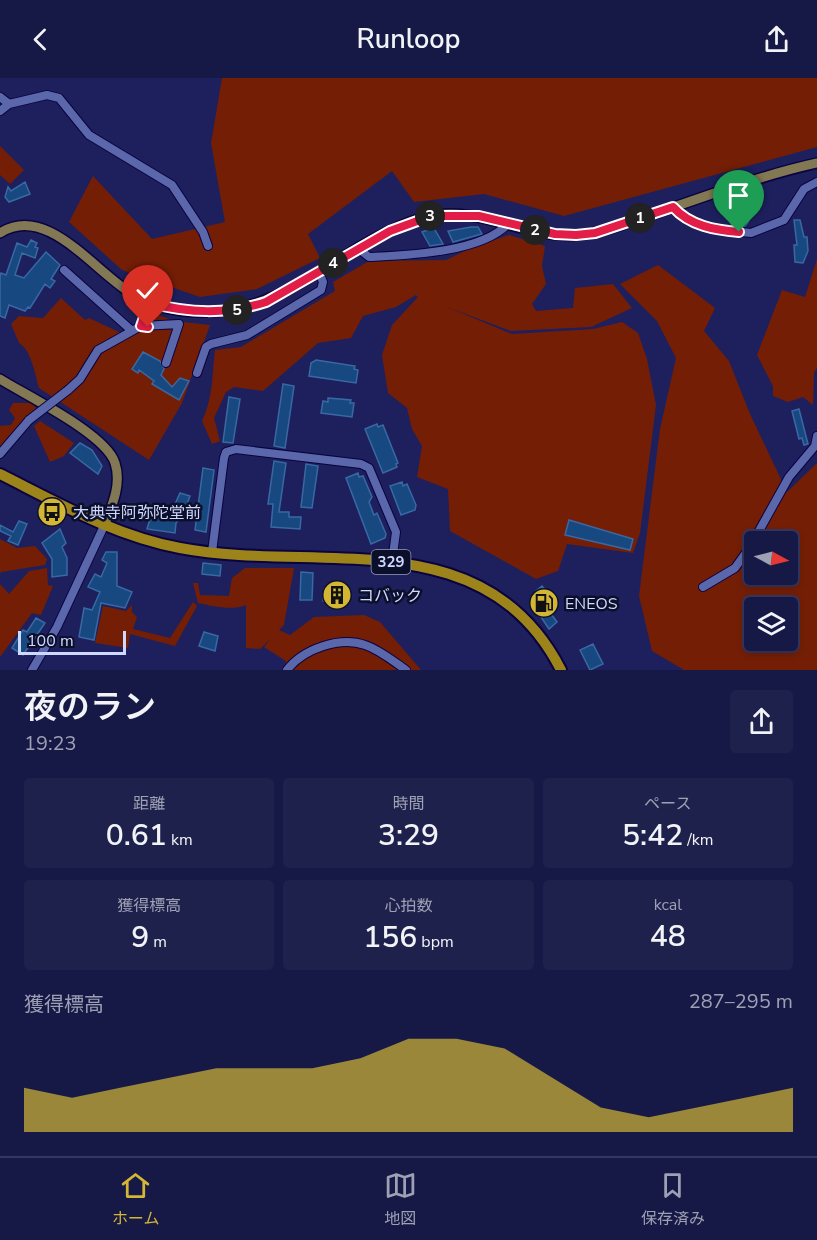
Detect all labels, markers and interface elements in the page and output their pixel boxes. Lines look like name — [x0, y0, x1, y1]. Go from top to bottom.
text: Runloop — [357, 21, 460, 58]
icon: back — [24, 23, 57, 56]
icon: share — [760, 23, 793, 56]
pin — [713, 170, 764, 232]
icon: arrive — [722, 179, 755, 212]
pin: 3 — [415, 201, 445, 231]
pin: 1 — [625, 203, 655, 233]
text: 3 — [425, 205, 435, 227]
text: 1 — [635, 207, 645, 229]
pin: 2 — [520, 215, 550, 245]
text: 2 — [530, 219, 540, 241]
pin: 4 — [318, 248, 348, 278]
text: 4 — [328, 252, 338, 274]
pin — [122, 265, 173, 327]
icon: check — [131, 274, 164, 307]
pin: 5 — [222, 295, 252, 325]
text: 5 — [232, 299, 242, 321]
bus stop icon: 大典寺阿弥陀堂前 — [36, 496, 68, 528]
place label: 大典寺阿弥陀堂前 — [73, 502, 201, 524]
north arrow — [744, 531, 798, 585]
map controls — [744, 531, 798, 651]
road number: 329 — [372, 550, 410, 574]
building icon: コバック — [321, 579, 353, 611]
place label: コバック — [358, 585, 422, 607]
fuel station icon: ENEOS — [528, 587, 560, 619]
place label: ENEOS — [565, 593, 618, 615]
button: layers — [744, 597, 798, 651]
scale bar — [18, 628, 126, 656]
text: 100 m — [27, 630, 74, 652]
text: 夜のラン — [24, 685, 156, 730]
button: share — [730, 690, 793, 753]
text: 19:23 — [24, 730, 77, 757]
text: 距離 — [133, 793, 165, 815]
text: 時間 — [392, 793, 425, 815]
text: ペース — [644, 793, 691, 815]
text: 0.61 — [106, 815, 167, 856]
text: 3:29 — [378, 815, 439, 856]
text: 5:42 — [622, 815, 683, 856]
text: km — [167, 829, 193, 851]
text: /km — [683, 829, 714, 851]
text: kcal — [654, 894, 682, 916]
text: 獲得標高 — [117, 895, 181, 917]
text: 心拍数 — [384, 895, 433, 917]
text: 48 — [650, 916, 686, 957]
text: 9 — [131, 917, 149, 958]
text: 156 — [363, 917, 417, 958]
text: m — [149, 931, 167, 953]
text: bpm — [417, 931, 454, 953]
text: 287–295 m — [689, 988, 793, 1015]
text: 獲得標高 — [24, 991, 104, 1018]
tab: ホーム — [112, 1169, 160, 1230]
tab: 地図 — [384, 1169, 417, 1230]
tab: 保存済み — [641, 1169, 705, 1230]

